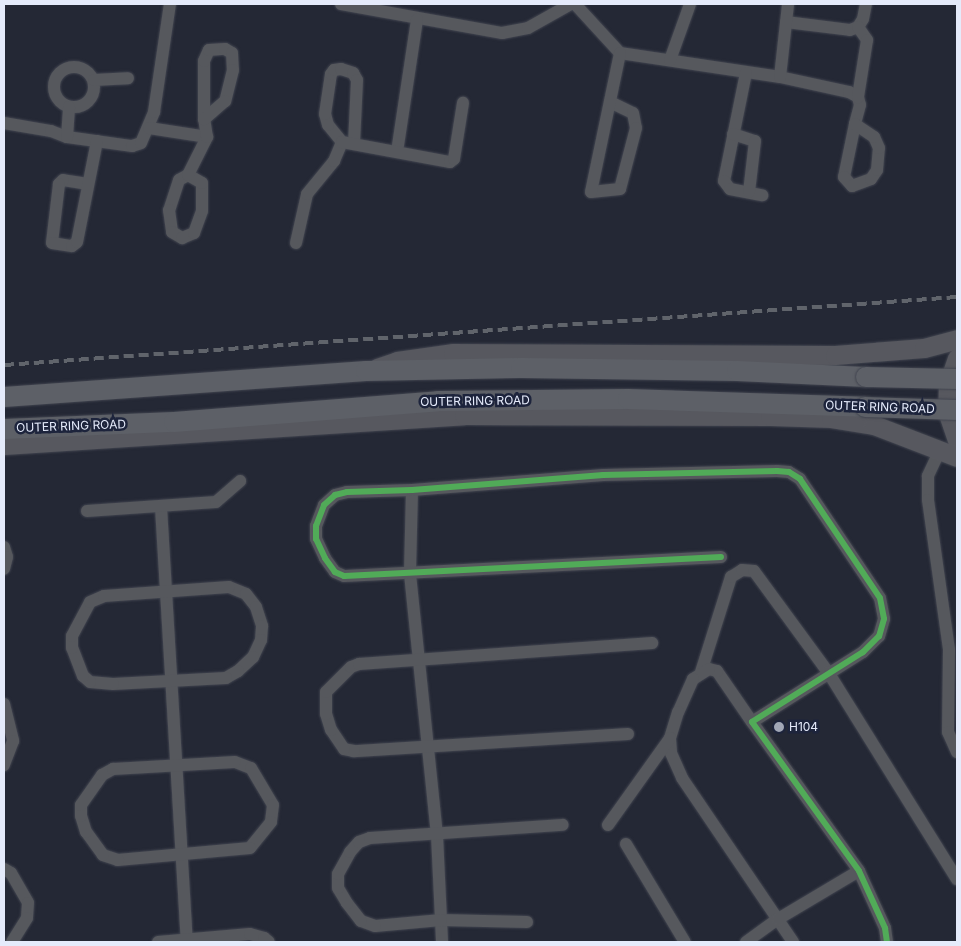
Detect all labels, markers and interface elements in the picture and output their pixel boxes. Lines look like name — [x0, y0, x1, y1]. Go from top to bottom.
street label: OUTER RING ROAD — [420, 393, 530, 409]
street label: OUTER RING ROAD — [825, 398, 935, 416]
street label: OUTER RING ROAD — [16, 417, 126, 435]
place label: H104 — [789, 720, 818, 734]
marker: H104 — [773, 721, 785, 733]

